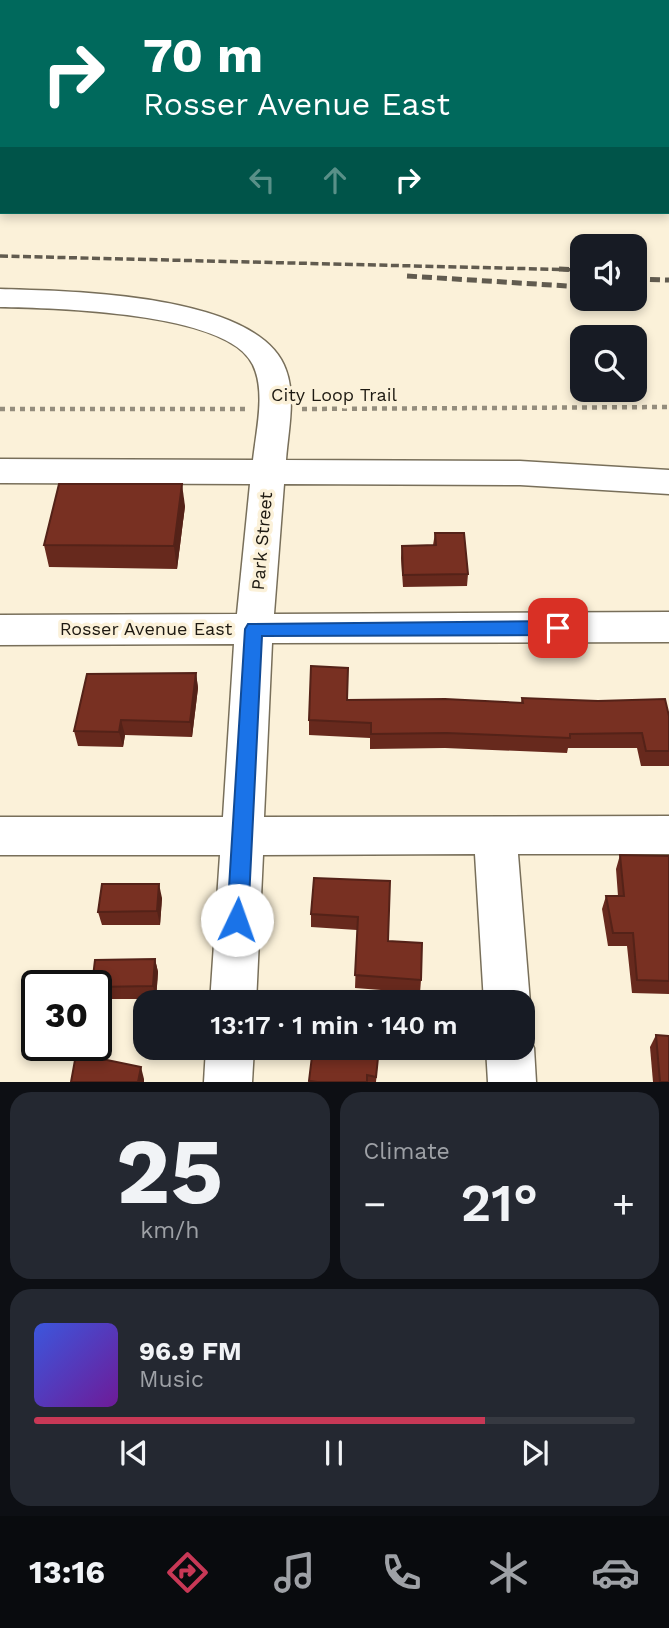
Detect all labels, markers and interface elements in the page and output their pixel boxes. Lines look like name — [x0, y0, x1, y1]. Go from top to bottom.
text: 70 m — [143, 26, 263, 84]
icon: right — [28, 28, 119, 119]
text: Rosser Avenue East — [143, 85, 450, 123]
icon: left — [243, 161, 281, 199]
icon: ahead — [316, 161, 354, 199]
icon: right — [389, 161, 427, 199]
map controls — [570, 234, 647, 402]
button: sound — [570, 234, 647, 311]
button: search — [570, 325, 647, 402]
street label: City Loop Trail — [271, 384, 397, 405]
street label: Park Street — [247, 490, 276, 591]
pin — [528, 598, 588, 658]
icon: arrive — [539, 609, 577, 647]
street label: Rosser Avenue East — [60, 618, 233, 639]
position arrow — [200, 883, 274, 957]
speed limit sign: 30 — [21, 970, 112, 1061]
text: 13:17 · 1 min · 140 m — [210, 1010, 458, 1040]
text: 25 — [116, 1118, 223, 1225]
text: Climate — [364, 1138, 450, 1165]
text: 21° — [461, 1173, 538, 1234]
text: − — [364, 1182, 386, 1226]
text: + — [612, 1182, 635, 1226]
text: km/h — [140, 1217, 199, 1244]
text: 96.9 FM — [139, 1336, 242, 1366]
text: Music — [139, 1366, 204, 1393]
icon: previous — [115, 1434, 153, 1472]
icon: pause — [315, 1434, 353, 1472]
icon: next — [516, 1434, 554, 1472]
icon: directions — [163, 1548, 212, 1597]
icon: music — [270, 1548, 319, 1597]
icon: phone — [377, 1548, 426, 1597]
icon: climate — [484, 1548, 533, 1597]
icon: car — [591, 1548, 640, 1597]
text: 13:16 — [29, 1553, 105, 1591]

